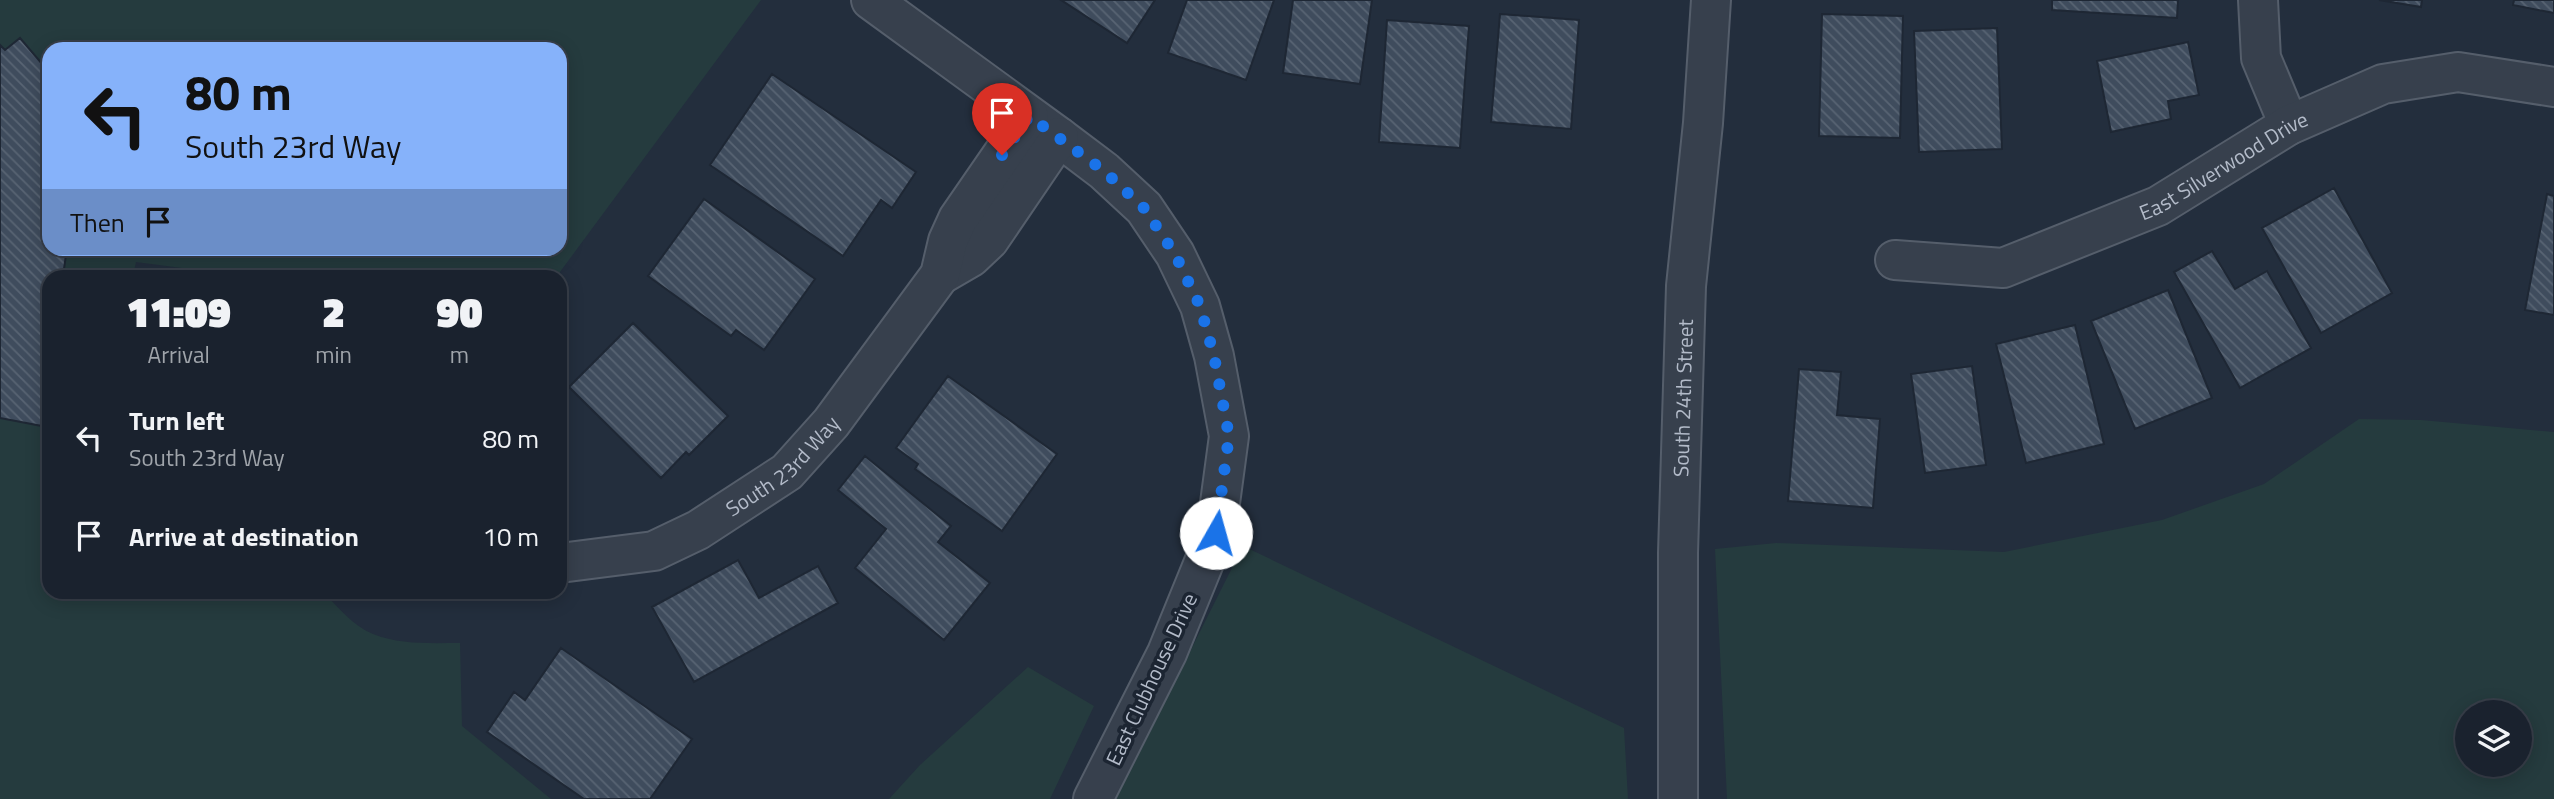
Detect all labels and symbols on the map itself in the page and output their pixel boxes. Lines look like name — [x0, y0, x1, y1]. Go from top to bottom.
pin — [972, 83, 1032, 155]
street label: East Silverwood Drive — [2134, 103, 2313, 228]
street label: South 24th Street — [1664, 318, 1701, 477]
street label: South 23rd Way — [719, 409, 847, 524]
position arrow — [1179, 496, 1253, 570]
street label: East Clubhouse Drive — [1097, 588, 1205, 770]

